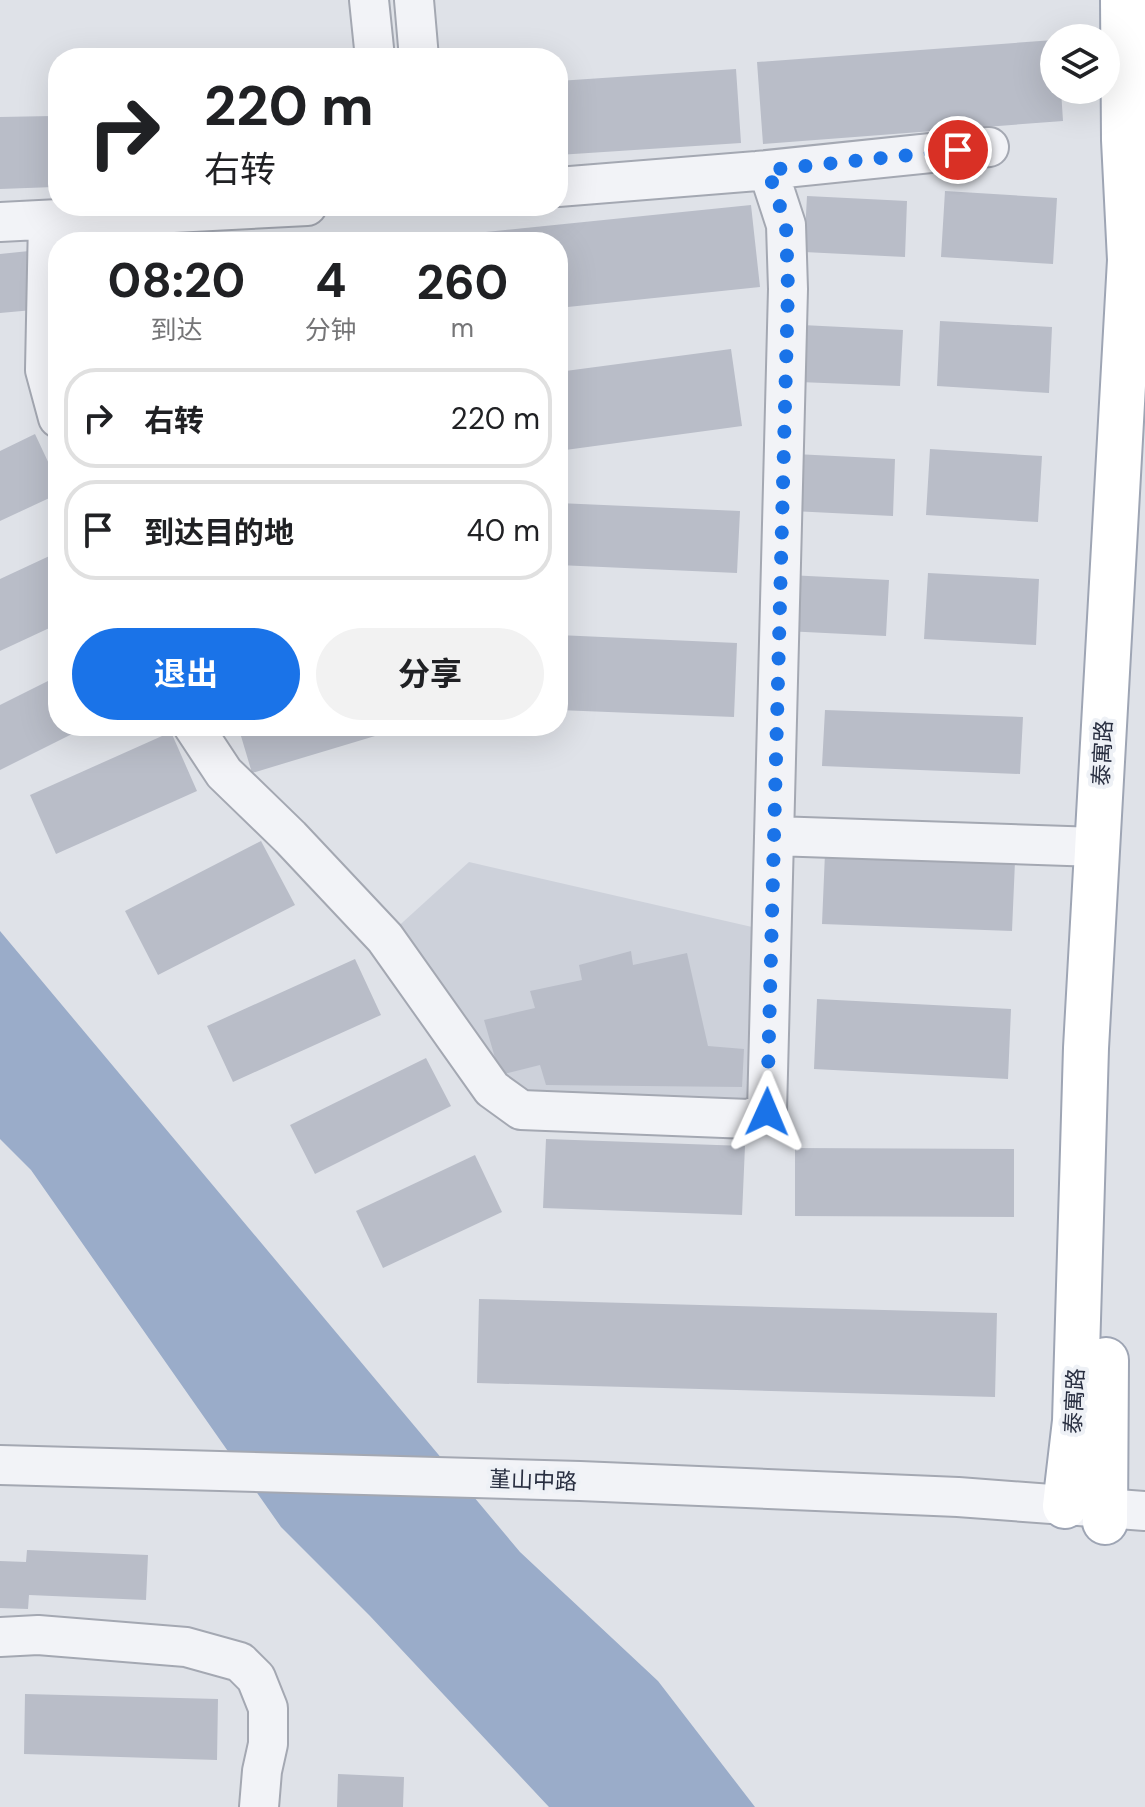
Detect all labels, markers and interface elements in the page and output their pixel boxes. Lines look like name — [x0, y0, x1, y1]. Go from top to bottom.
map controls — [1040, 24, 1120, 104]
button: layers — [1040, 24, 1120, 104]
text: 220 m — [204, 69, 374, 142]
icon: right — [72, 80, 176, 184]
pin — [924, 116, 992, 184]
icon: arrive — [936, 128, 980, 172]
text: 右转 — [204, 146, 276, 193]
text: 08:20 — [108, 249, 245, 312]
text: 4 — [315, 249, 346, 312]
text: 260 — [416, 251, 508, 314]
text: m — [451, 311, 474, 345]
text: 到达 — [150, 313, 202, 347]
text: 分钟 — [305, 313, 357, 347]
icon: right — [76, 396, 120, 440]
text: 220 m — [451, 399, 540, 438]
text: 右转 — [144, 401, 204, 440]
icon: arrive — [76, 508, 120, 552]
text: 40 m — [467, 511, 540, 550]
text: 到达目的地 — [144, 513, 294, 552]
button: 退出 — [72, 628, 300, 720]
button: 分享 — [316, 628, 544, 720]
street label: 泰寓路 — [1086, 719, 1119, 787]
position arrow — [725, 1070, 809, 1154]
street label: 泰寓路 — [1058, 1367, 1091, 1435]
street label: 堇山中路 — [488, 1464, 577, 1497]

